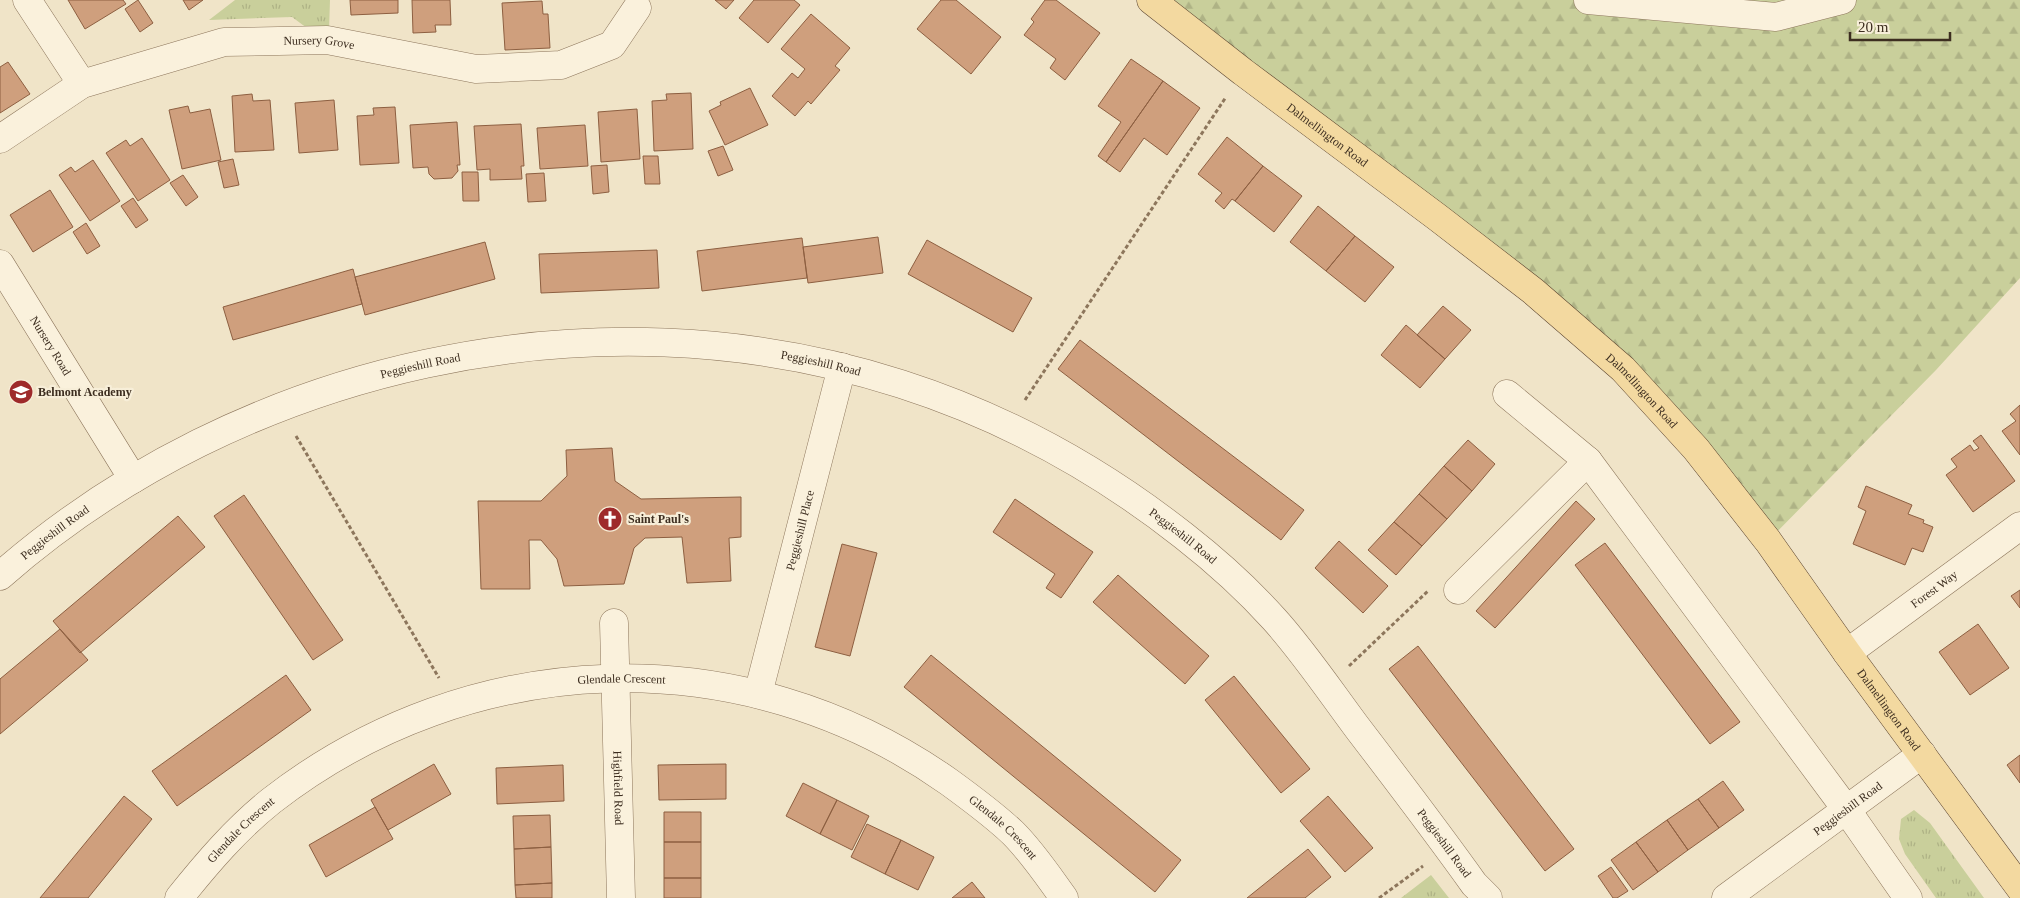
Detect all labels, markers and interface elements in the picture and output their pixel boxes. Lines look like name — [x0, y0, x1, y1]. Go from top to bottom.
scale bar — [1850, 10, 1950, 42]
text: 20 m — [1858, 19, 1889, 35]
street label: Nursery Grove — [283, 33, 356, 52]
street label: Dalmellington Road — [1284, 100, 1371, 170]
street label: Nursery Road — [27, 313, 74, 378]
street label: Peggieshill Road — [780, 348, 862, 379]
street label: Peggieshill Road — [379, 350, 461, 381]
street label: Dalmellington Road — [1603, 350, 1680, 431]
school or university icon: Belmont Academy — [8, 379, 34, 405]
place label: Belmont Academy — [38, 385, 132, 399]
street label: Peggieshill Place — [783, 489, 817, 572]
street label: Peggieshill Road — [18, 502, 92, 563]
street label: Peggieshill Road — [1147, 505, 1219, 567]
church icon: Saint Paul's — [597, 506, 623, 532]
place label: Saint Paul's — [628, 512, 689, 526]
street label: Forest Way — [1908, 567, 1960, 611]
street label: Dalmellington Road — [1854, 666, 1923, 753]
street label: Glendale Crescent — [577, 671, 667, 687]
street label: Highfield Road — [610, 751, 626, 825]
street label: Peggieshill Road — [1811, 779, 1885, 838]
street label: Glendale Crescent — [966, 792, 1041, 863]
street label: Glendale Crescent — [204, 794, 278, 866]
street label: Peggieshill Road — [1414, 806, 1474, 880]

